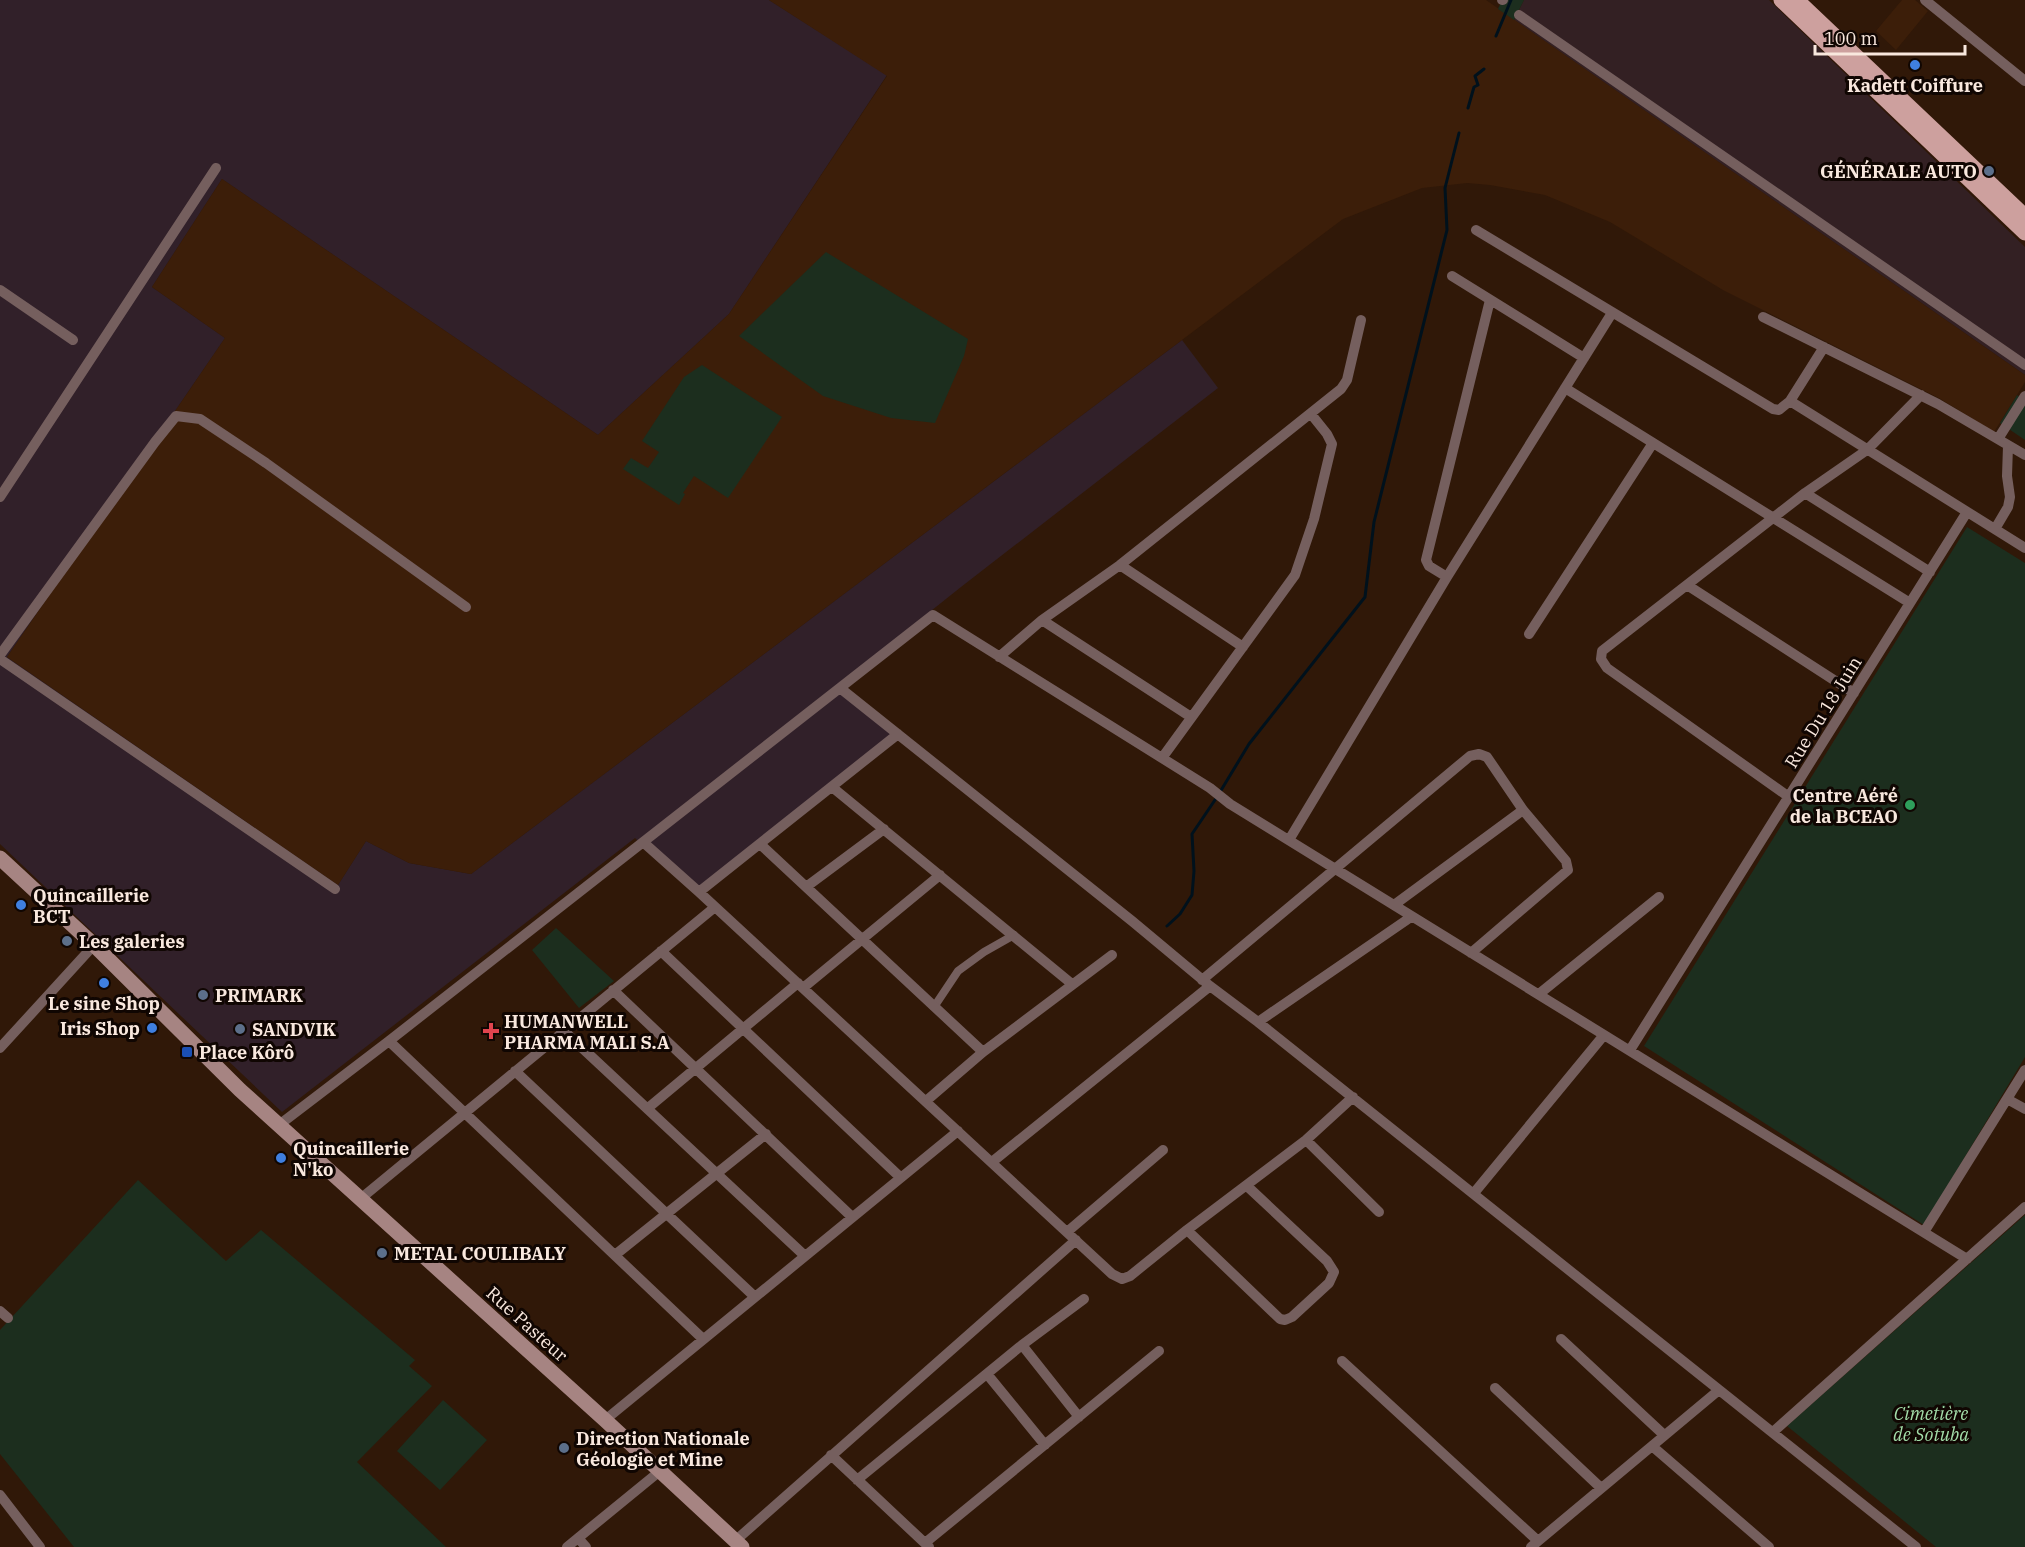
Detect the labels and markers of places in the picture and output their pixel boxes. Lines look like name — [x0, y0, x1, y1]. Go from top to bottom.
marker: Kadett Coiffure — [1908, 58, 1922, 72]
place label: Kadett Coiffure — [1847, 74, 1983, 97]
place label: GÉNÉRALE AUTO — [1820, 159, 1977, 183]
marker: GÉNÉRALE AUTO — [1982, 164, 1996, 178]
place label: Centre Aéré de la BCEAO — [1790, 784, 1898, 828]
marker: Centre Aéré de la BCEAO — [1903, 798, 1917, 812]
place label: Quincaillerie BCT — [33, 884, 149, 928]
marker: Quincaillerie BCT — [14, 898, 28, 912]
place label: Les galeries — [79, 930, 185, 953]
marker: Les galeries — [60, 934, 74, 948]
marker: Le sine Shop — [97, 976, 111, 990]
place label: PRIMARK — [215, 984, 303, 1007]
marker: PRIMARK — [196, 988, 210, 1002]
place label: Le sine Shop — [48, 992, 160, 1015]
place label: HUMANWELL PHARMA MALI S.A — [504, 1010, 670, 1054]
place label: Iris Shop — [60, 1017, 140, 1040]
place label: SANDVIK — [252, 1018, 336, 1041]
marker: Iris Shop — [145, 1021, 159, 1035]
marker: SANDVIK — [233, 1022, 247, 1036]
marker: HUMANWELL PHARMA MALI S.A — [482, 1022, 500, 1040]
place label: Place Kôrô — [199, 1041, 294, 1064]
marker: Place Kôrô — [180, 1045, 194, 1059]
place label: Quincaillerie N'ko — [293, 1137, 409, 1181]
marker: Quincaillerie N'ko — [274, 1151, 288, 1165]
place label: METAL COULIBALY — [394, 1242, 566, 1265]
marker: METAL COULIBALY — [375, 1246, 389, 1260]
place label: Direction Nationale Géologie et Mine — [576, 1427, 750, 1471]
marker: Direction Nationale Géologie et Mine — [557, 1441, 571, 1455]

